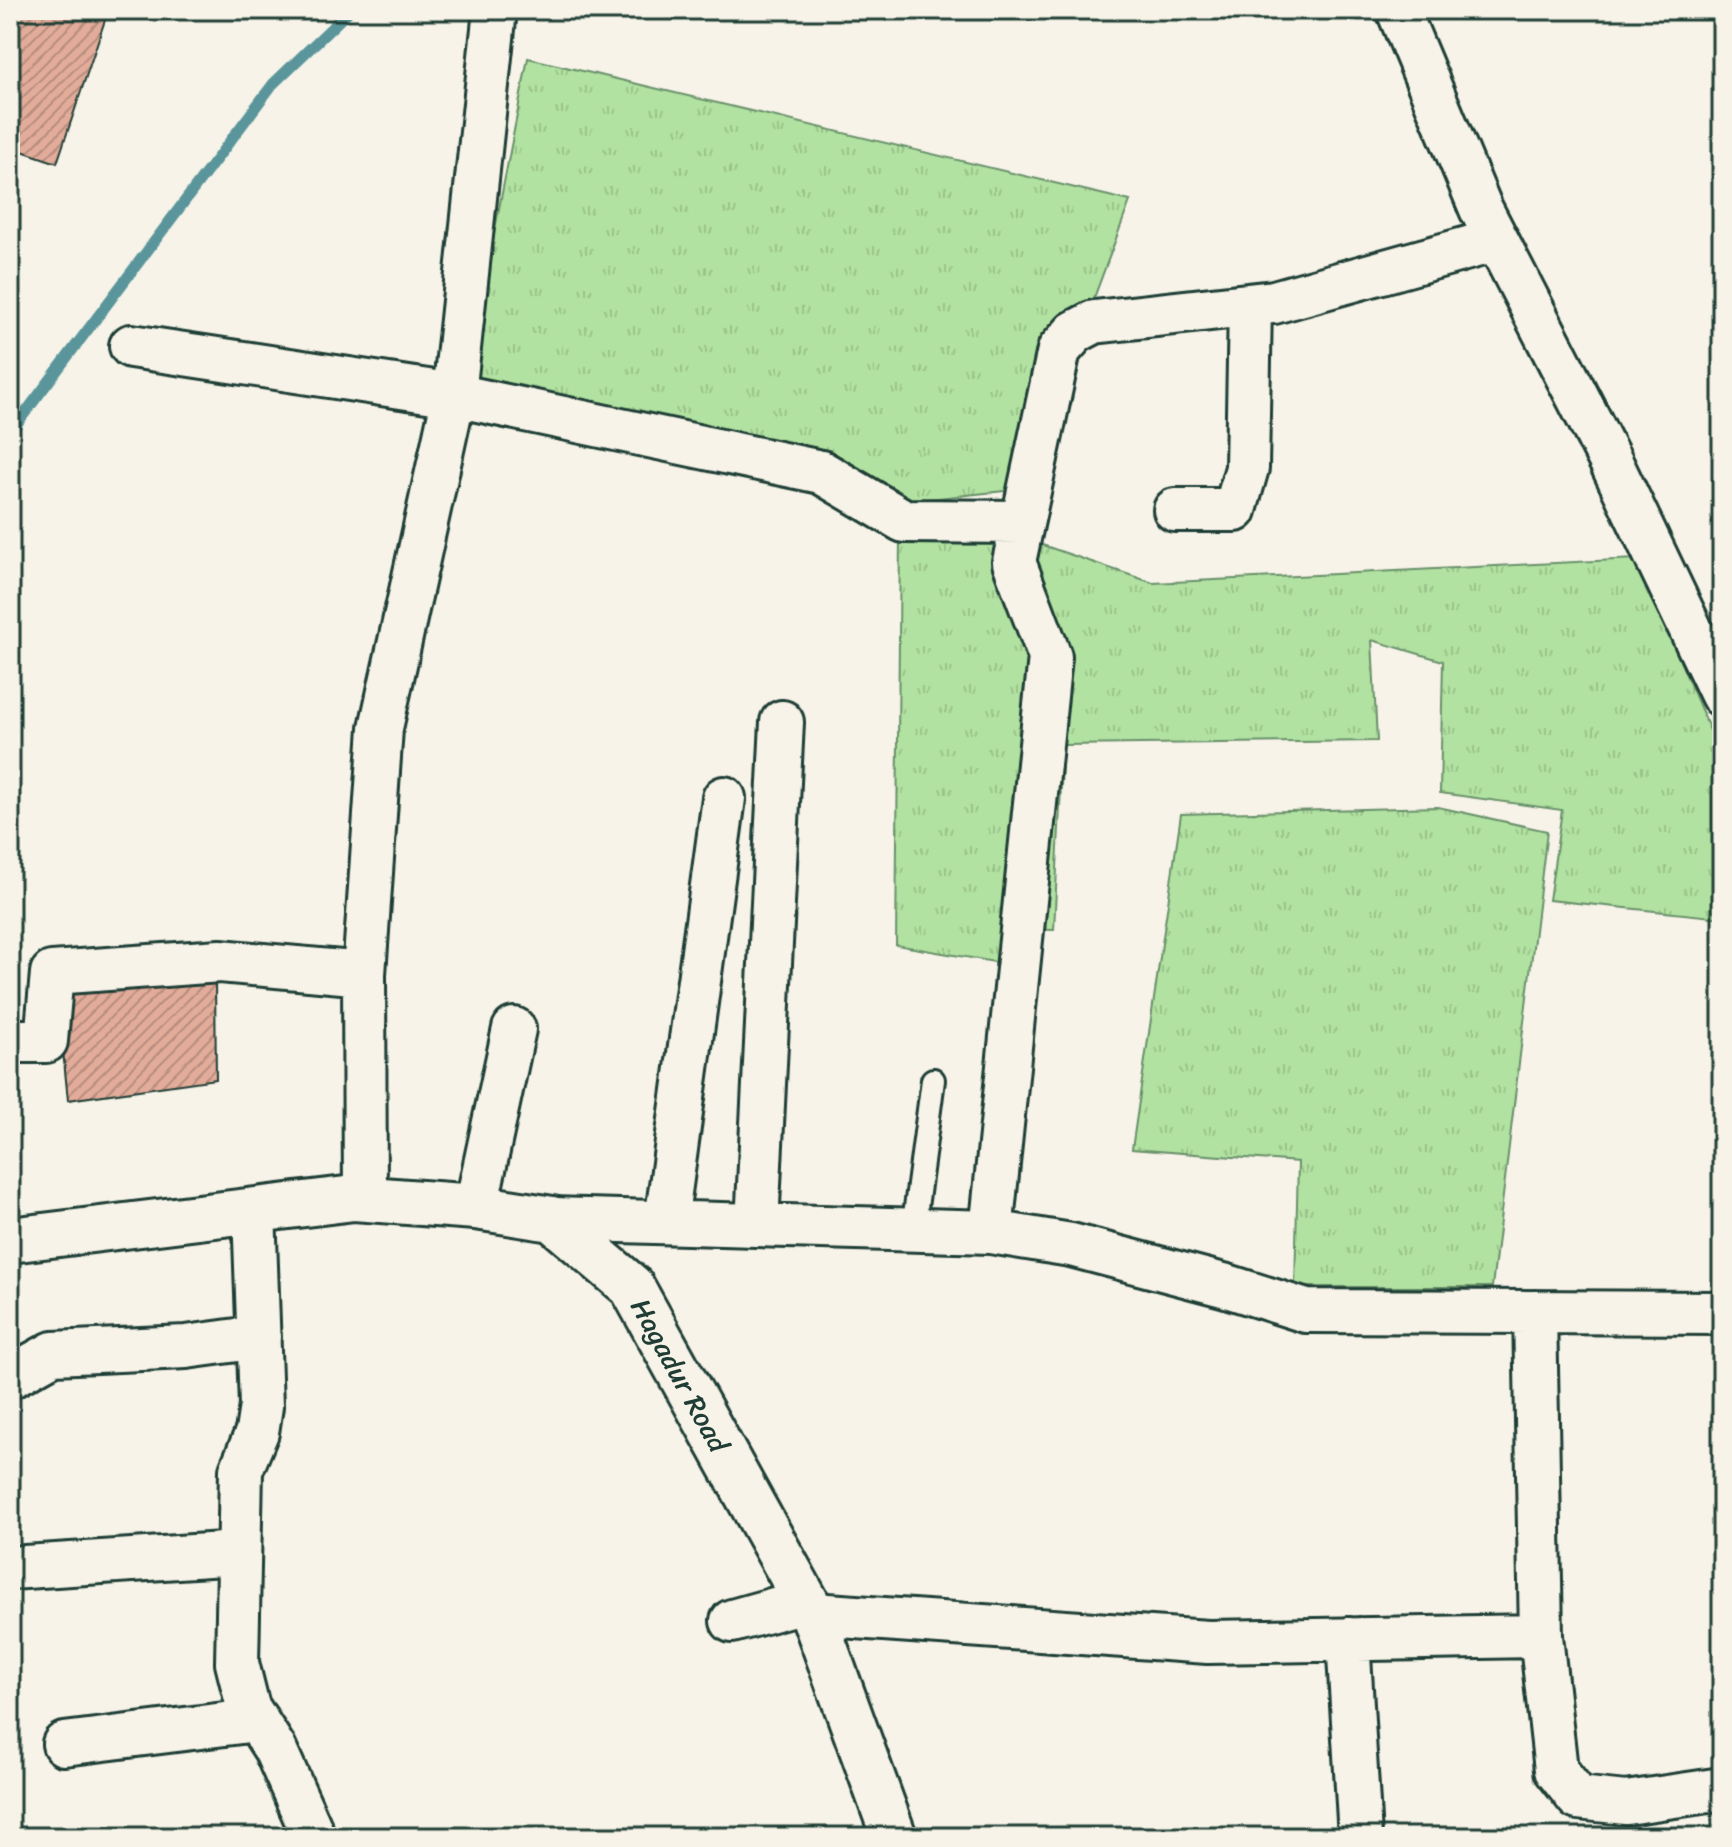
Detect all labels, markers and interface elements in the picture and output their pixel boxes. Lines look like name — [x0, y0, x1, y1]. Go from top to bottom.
street label: Hagadur Road — [617, 1289, 743, 1464]

